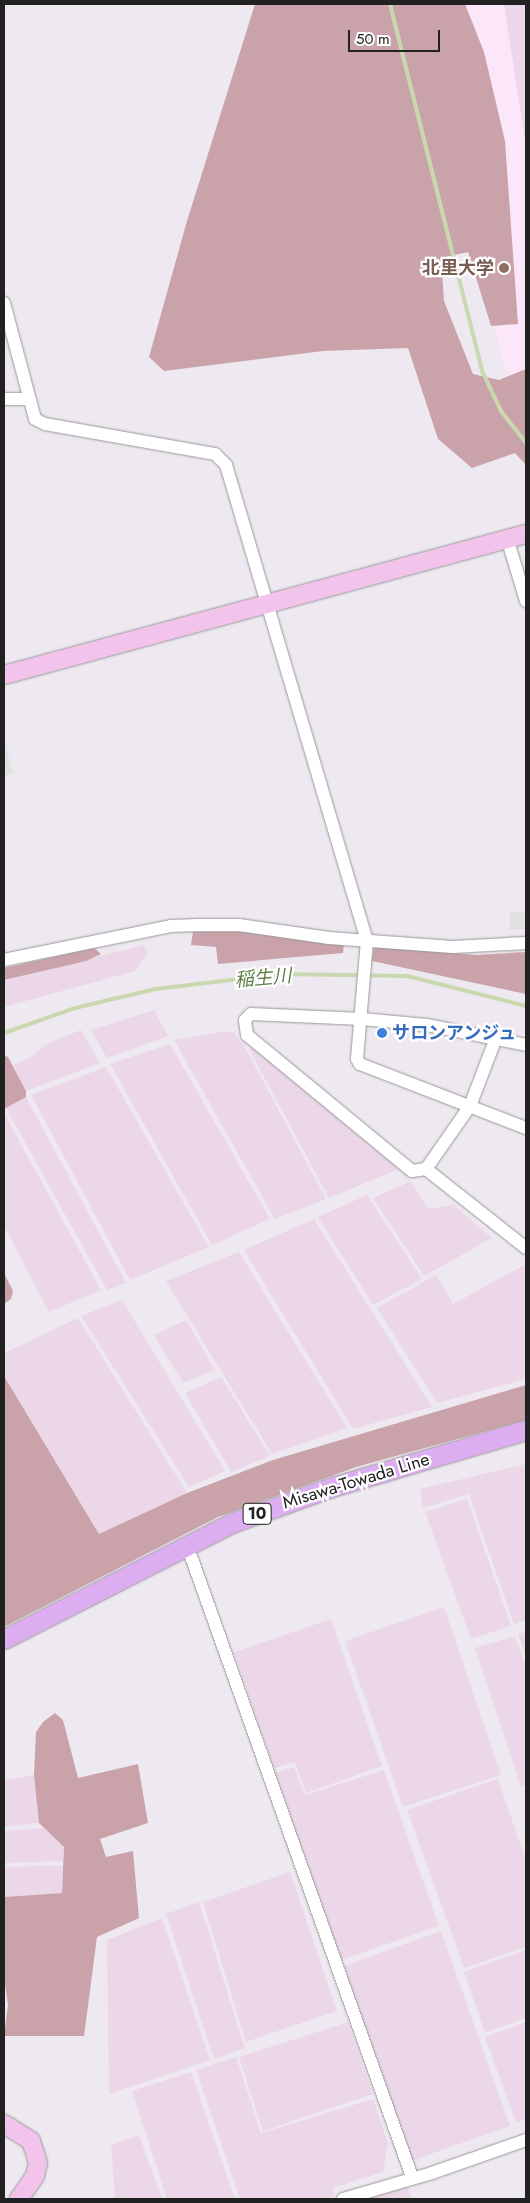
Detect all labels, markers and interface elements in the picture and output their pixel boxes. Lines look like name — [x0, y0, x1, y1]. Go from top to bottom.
scale bar — [350, 20, 442, 52]
text: 50 m — [356, 28, 390, 50]
place label: 北里大学 — [422, 257, 494, 279]
marker: 北里大学 — [498, 262, 510, 274]
water label: 稲生川 — [234, 964, 292, 992]
place label: サロンアンジュ — [392, 1022, 518, 1044]
marker: サロンアンジュ — [376, 1027, 388, 1039]
street label: Misawa-Towada Line — [280, 1448, 432, 1514]
road number: 10 — [242, 1500, 272, 1528]

